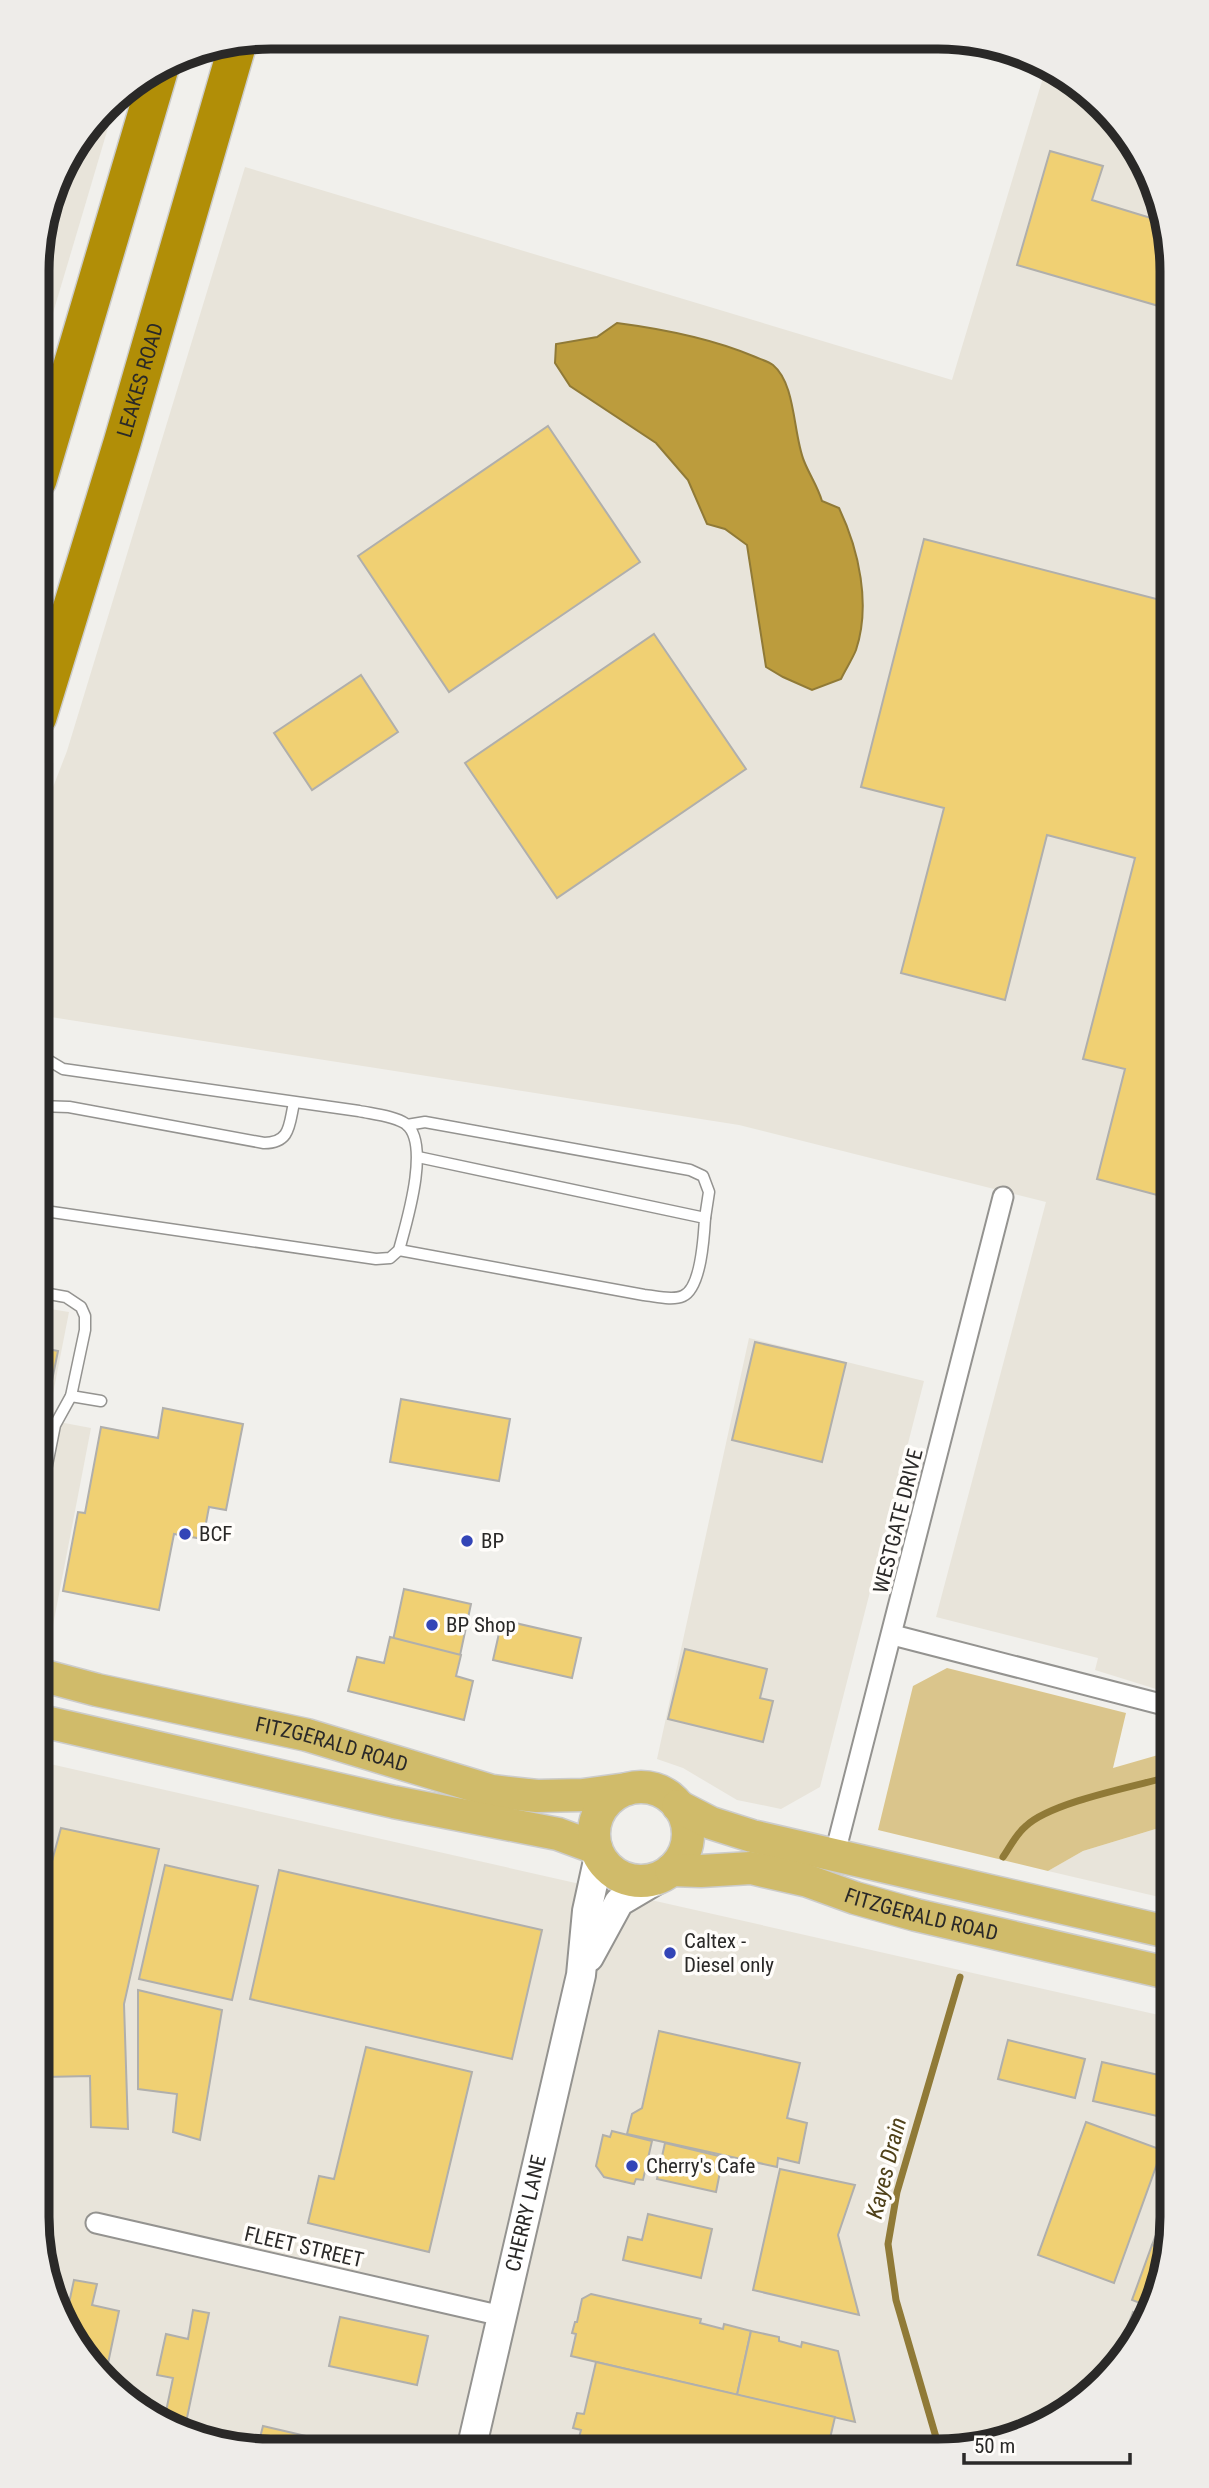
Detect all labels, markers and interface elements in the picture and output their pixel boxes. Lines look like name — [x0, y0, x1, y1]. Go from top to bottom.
street label: LEAKES ROAD — [112, 320, 168, 440]
street label: WESTGATE DRIVE — [868, 1446, 928, 1596]
place label: BCF — [199, 1522, 232, 1546]
marker: BCF — [177, 1526, 193, 1542]
place label: BP — [481, 1529, 504, 1553]
marker: BP — [459, 1533, 475, 1549]
place label: BP Shop — [446, 1613, 516, 1637]
marker: BP Shop — [424, 1617, 440, 1633]
street label: FITZGERALD ROAD — [253, 1712, 411, 1777]
street label: FITZGERALD ROAD — [841, 1883, 1000, 1946]
place label: Caltex - Diesel only — [684, 1929, 774, 1977]
marker: Caltex - Diesel only — [662, 1945, 678, 1961]
water label: Kayes Drain — [861, 2115, 912, 2222]
street label: CHERRY LANE — [501, 2153, 551, 2274]
place label: Cherry's Cafe — [646, 2154, 755, 2178]
marker: Cherry's Cafe — [624, 2158, 640, 2174]
street label: FLEET STREET — [242, 2222, 366, 2272]
scale bar — [964, 2422, 1130, 2466]
text: 50 m — [974, 2434, 1015, 2458]

